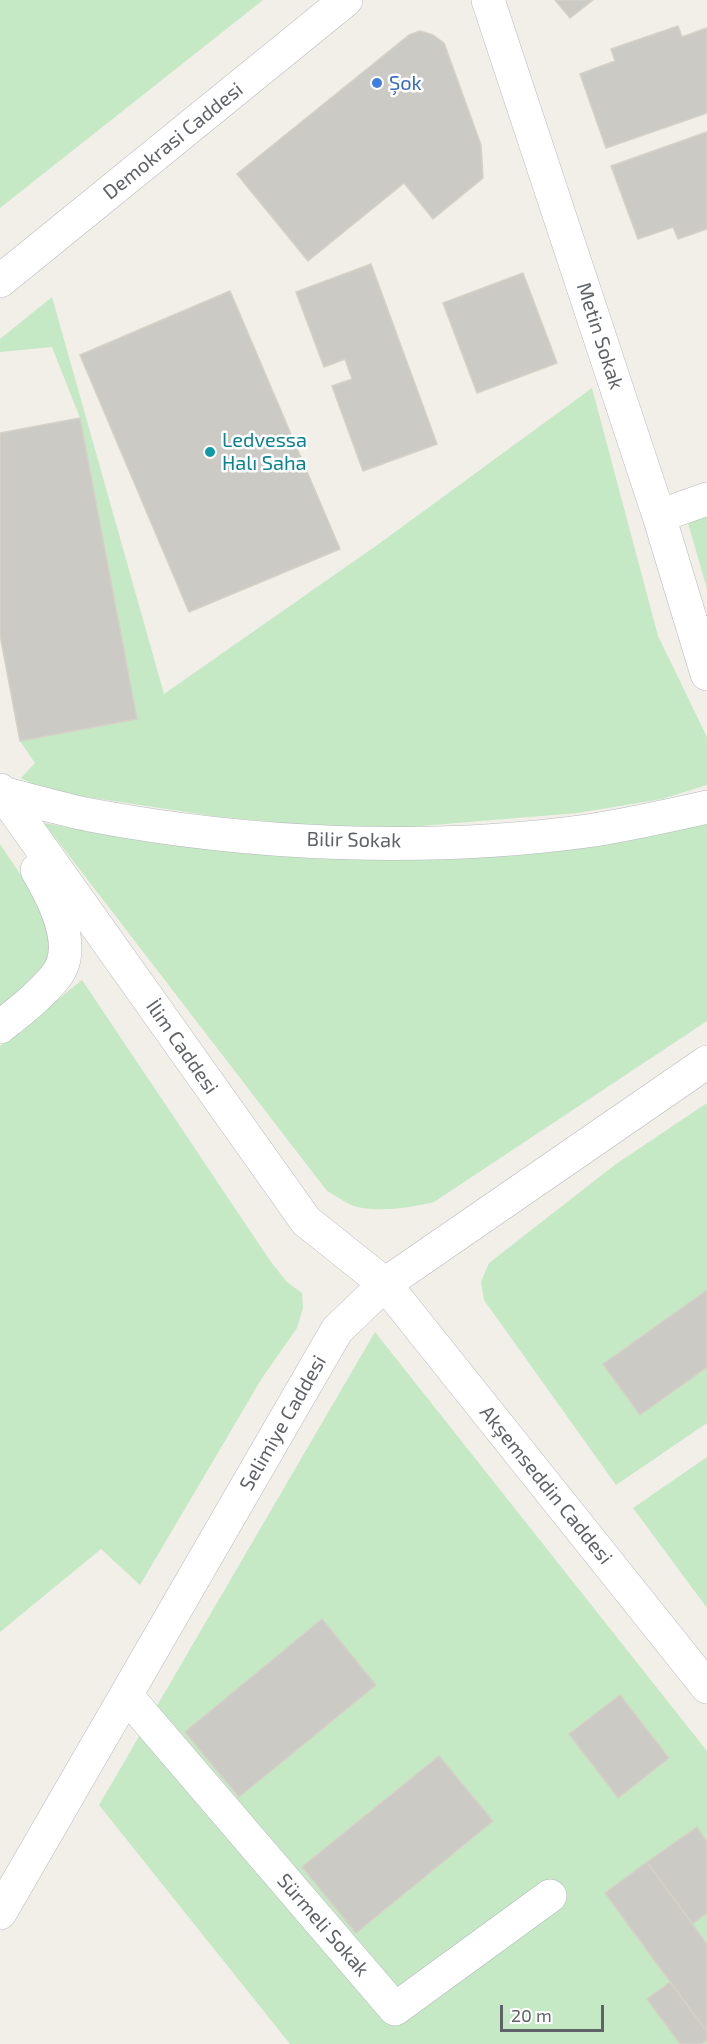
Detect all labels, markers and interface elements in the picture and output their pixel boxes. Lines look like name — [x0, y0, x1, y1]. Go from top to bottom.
place label: Şok — [389, 71, 422, 95]
marker: Şok — [370, 76, 384, 90]
street label: Demokrasi Caddesi — [98, 77, 248, 205]
street label: Metin Sokak — [571, 280, 629, 392]
place label: Ledvessa Halı Saha — [222, 428, 307, 475]
marker: Ledvessa Halı Saha — [203, 445, 217, 459]
street label: Bilir Sokak — [306, 827, 402, 853]
street label: İlim Caddesi — [141, 995, 223, 1099]
street label: Selimiye Caddesi — [235, 1351, 331, 1495]
street label: Akşemseddin Caddesi — [475, 1401, 617, 1569]
street label: Sürmeli Sokak — [272, 1869, 374, 1981]
scale bar — [503, 1993, 606, 2031]
text: 20 m — [511, 2004, 552, 2026]

